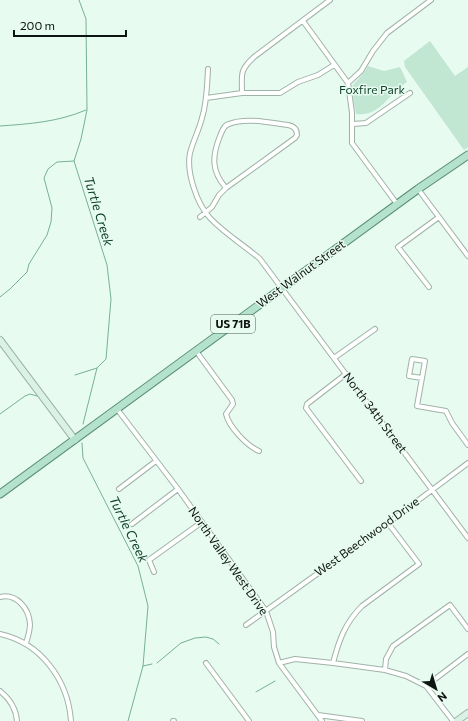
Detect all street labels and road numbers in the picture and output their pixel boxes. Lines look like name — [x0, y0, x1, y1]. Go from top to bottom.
street label: West Walnut Street — [253, 236, 347, 310]
road number: US 71B — [211, 315, 255, 333]
street label: North 34th Street — [341, 369, 411, 455]
street label: West Beechwood Drive — [312, 494, 421, 579]
street label: North Valley West Drive — [186, 504, 272, 617]

